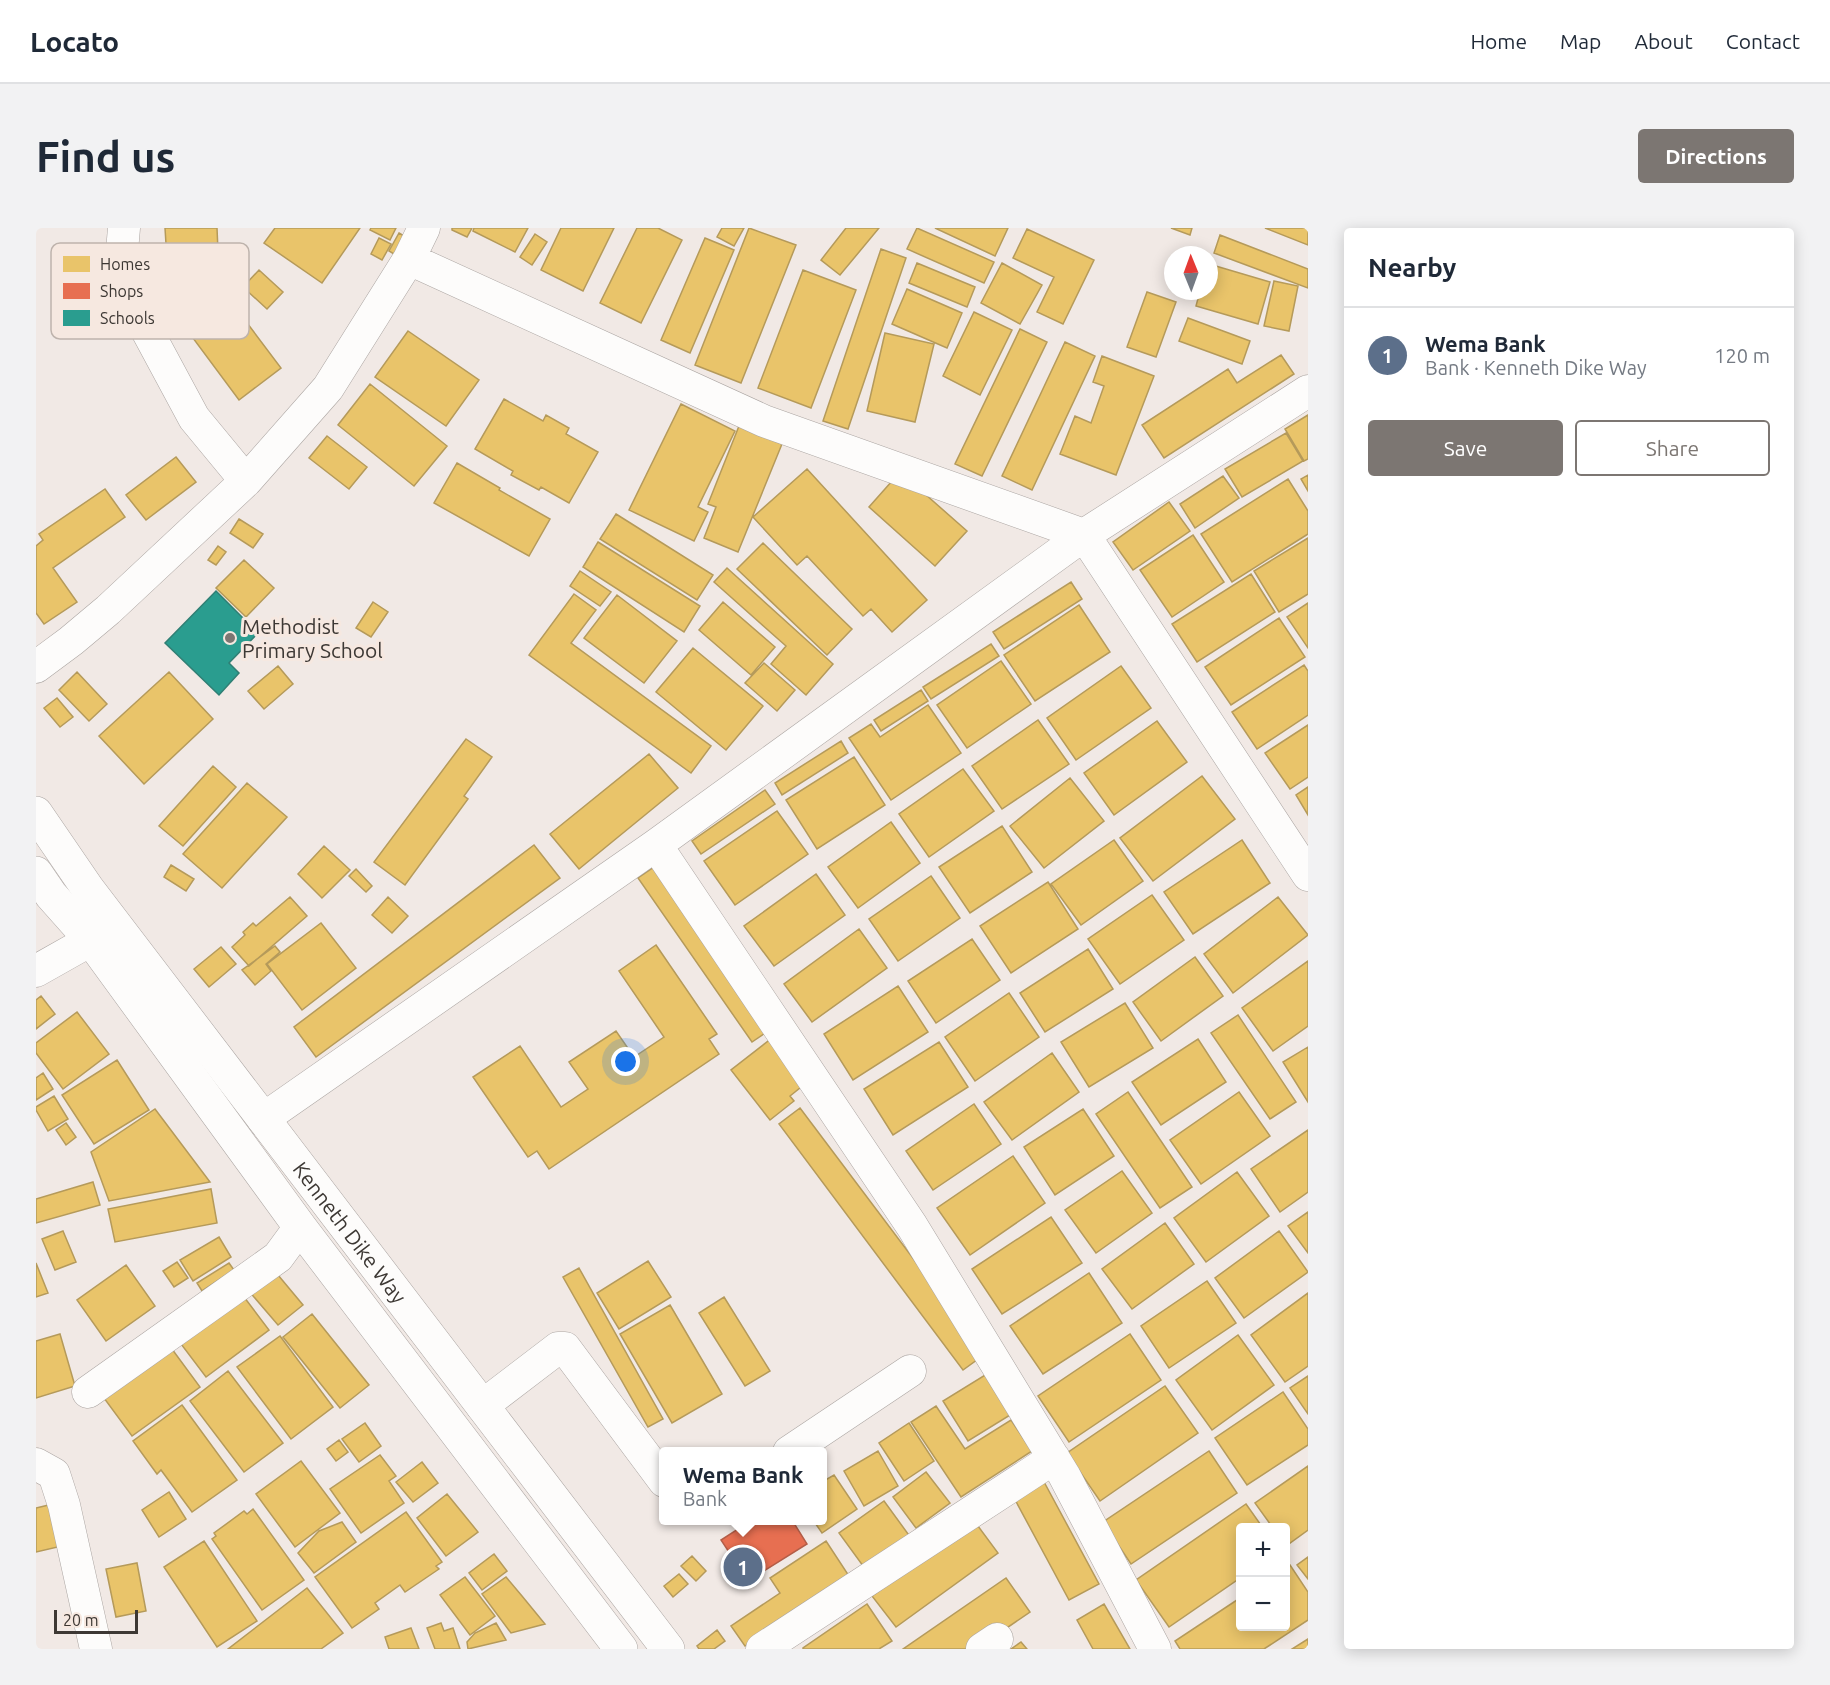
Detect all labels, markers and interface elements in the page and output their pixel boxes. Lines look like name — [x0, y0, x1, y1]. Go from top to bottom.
text: Locato — [30, 26, 119, 57]
text: Home — [1470, 29, 1527, 53]
text: Map — [1560, 29, 1601, 53]
text: About — [1634, 29, 1693, 53]
text: Contact — [1726, 29, 1800, 53]
button: Directions — [1638, 129, 1794, 183]
text: Find us — [36, 133, 175, 180]
legend — [51, 243, 249, 339]
north arrow — [1164, 246, 1218, 300]
text: Nearby — [1368, 253, 1456, 282]
text: Homes — [100, 255, 150, 273]
text: Shops — [100, 282, 143, 300]
text: Schools — [100, 309, 155, 327]
text: Wema Bank — [1425, 331, 1546, 356]
text: 1 — [1382, 344, 1393, 367]
text: 120 m — [1714, 344, 1770, 367]
text: Bank · Kenneth Dike Way — [1425, 356, 1647, 379]
button: Save — [1368, 420, 1563, 476]
button: Share — [1575, 420, 1770, 476]
place label: Methodist Primary School — [242, 614, 383, 662]
marker: Methodist Primary School — [223, 631, 237, 645]
your location — [611, 1047, 640, 1076]
street label: Kenneth Dike Way — [289, 1157, 412, 1308]
popup — [659, 1447, 827, 1525]
text: Wema Bank — [683, 1462, 803, 1487]
text: Bank — [683, 1487, 727, 1510]
map controls — [1236, 1523, 1290, 1631]
button: + — [1236, 1523, 1290, 1577]
pin: 1 — [724, 1544, 762, 1590]
button: − — [1236, 1577, 1290, 1631]
scale bar — [54, 1607, 138, 1634]
text: 20 m — [63, 1611, 99, 1629]

